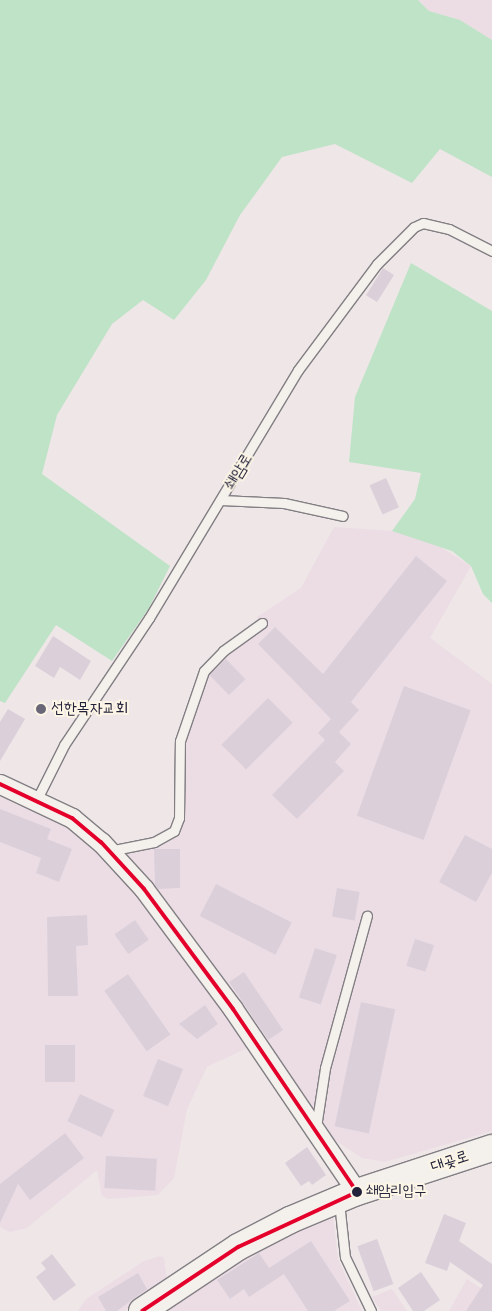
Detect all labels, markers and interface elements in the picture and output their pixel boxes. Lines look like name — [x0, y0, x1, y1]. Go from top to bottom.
street label: 쇄암로 — [221, 451, 257, 493]
place label: 선한목자교회 — [51, 699, 128, 719]
marker: 선한목자교회 — [35, 703, 47, 715]
street label: 대곶로 — [429, 1147, 471, 1177]
place label: 쇄암리입구 — [366, 1183, 426, 1201]
marker: 쇄암리입구 — [352, 1187, 362, 1197]

